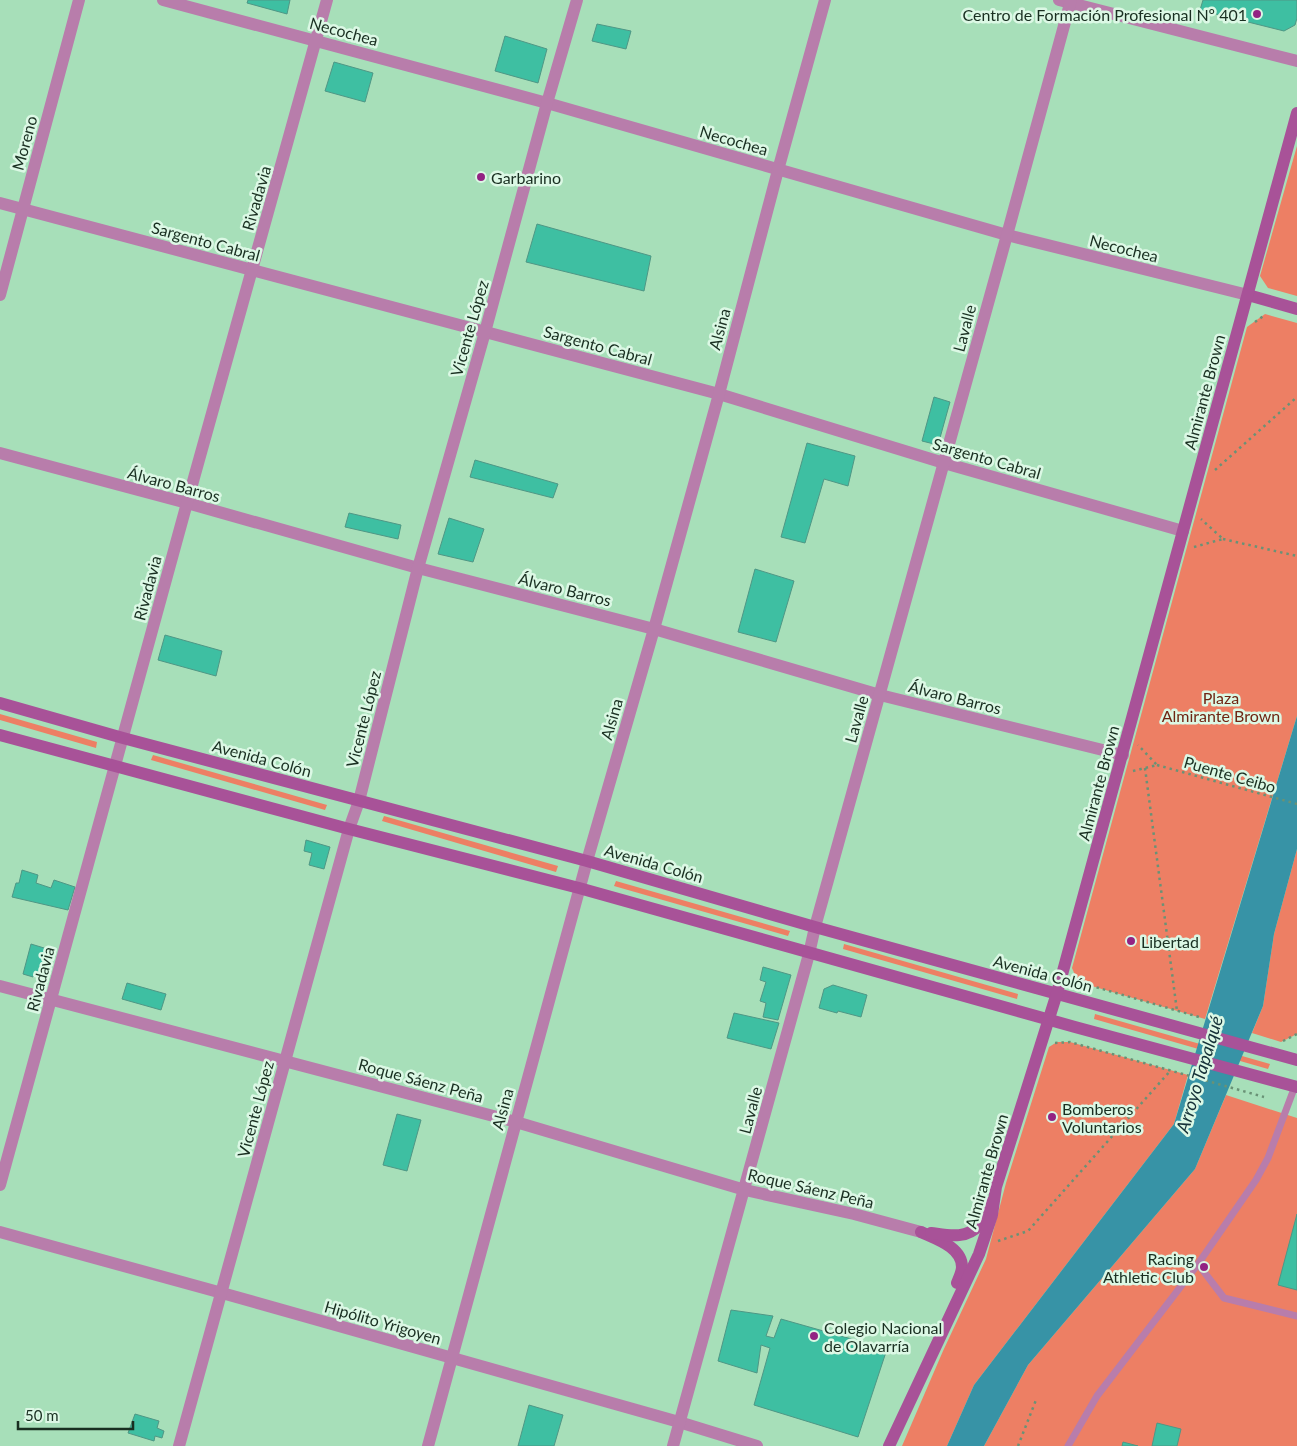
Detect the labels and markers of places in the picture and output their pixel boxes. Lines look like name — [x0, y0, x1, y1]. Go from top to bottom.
place label: Centro de Formación Profesional Nº 401 — [963, 5, 1247, 24]
marker: Centro de Formación Profesional Nº 401 — [1251, 8, 1263, 20]
place label: Garbarino — [491, 168, 561, 187]
marker: Garbarino — [475, 171, 487, 183]
place label: Libertad — [1141, 932, 1199, 951]
marker: Libertad — [1125, 935, 1137, 947]
place label: Bomberos Voluntarios — [1062, 1099, 1142, 1136]
marker: Bomberos Voluntarios — [1046, 1111, 1058, 1123]
place label: Racing Athletic Club — [1103, 1249, 1194, 1286]
marker: Racing Athletic Club — [1198, 1261, 1210, 1273]
place label: Colegio Nacional de Olavarría — [824, 1318, 942, 1355]
marker: Colegio Nacional de Olavarría — [808, 1330, 820, 1342]

